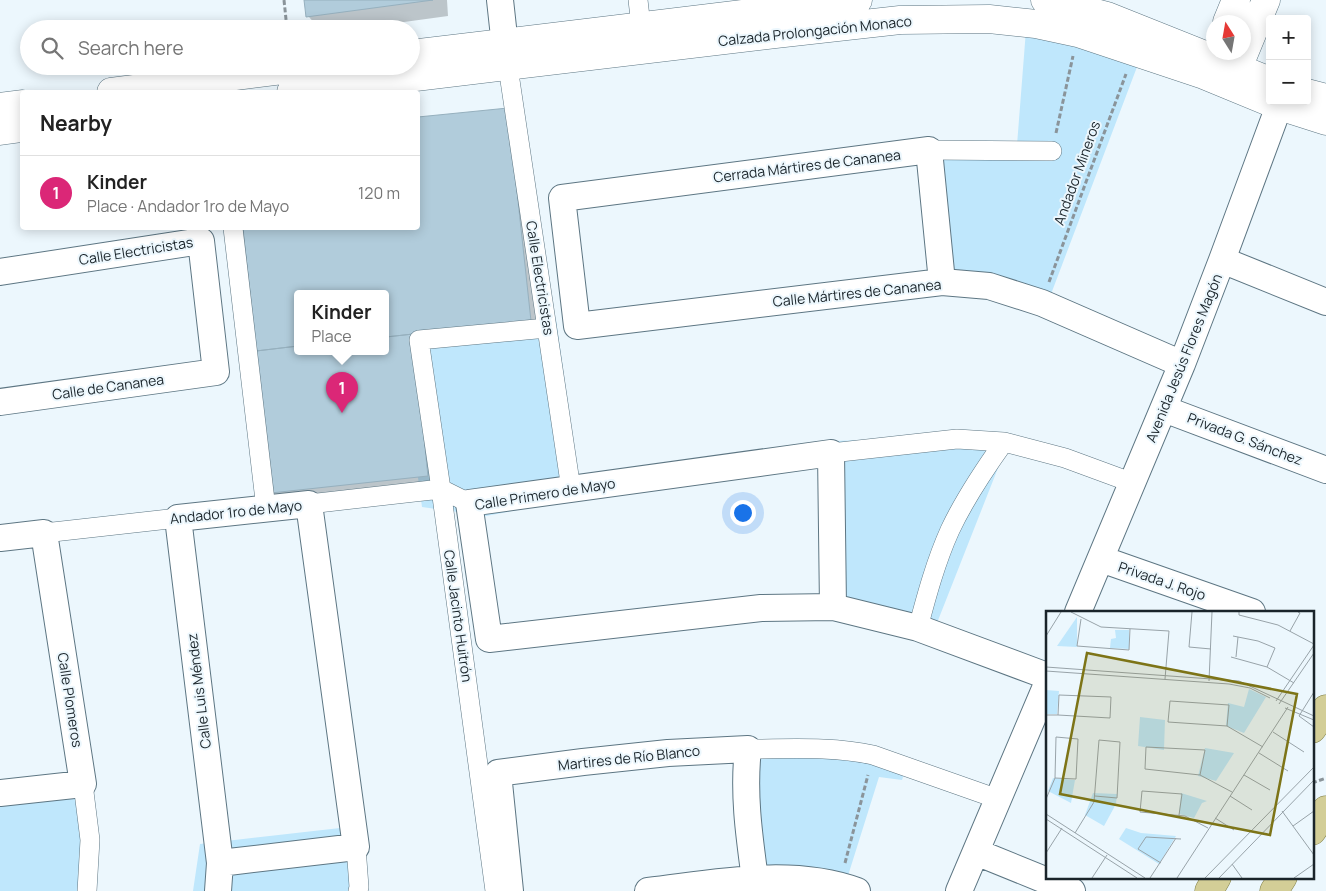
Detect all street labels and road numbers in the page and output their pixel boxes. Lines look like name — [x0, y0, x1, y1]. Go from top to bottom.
street label: Calzada Prolongación Monaco — [717, 11, 913, 50]
street label: Andador Mineros — [1049, 118, 1104, 228]
street label: Cerrada Mártires de Cananea — [712, 145, 902, 186]
street label: Calle Electricistas — [522, 219, 559, 336]
street label: Calle Electricistas — [77, 232, 194, 269]
street label: Avenida Jesús Flores Magón — [1141, 271, 1226, 445]
street label: Calle Mártires de Cananea — [772, 274, 942, 311]
street label: Calle de Cananea — [51, 369, 165, 404]
street label: Privada G. Sánchez — [1185, 408, 1306, 469]
street label: Calle Primero de Mayo — [473, 473, 616, 514]
street label: Andador 1ro de Mayo — [169, 495, 303, 528]
street label: Calle Jacinto Huitrón — [440, 549, 477, 683]
street label: Privada J. Rojo — [1116, 557, 1208, 604]
street label: Calle Luis Méndez — [182, 632, 215, 750]
street label: Calle Plomeros — [54, 651, 87, 749]
street label: Martires de Río Blanco — [557, 741, 701, 774]

